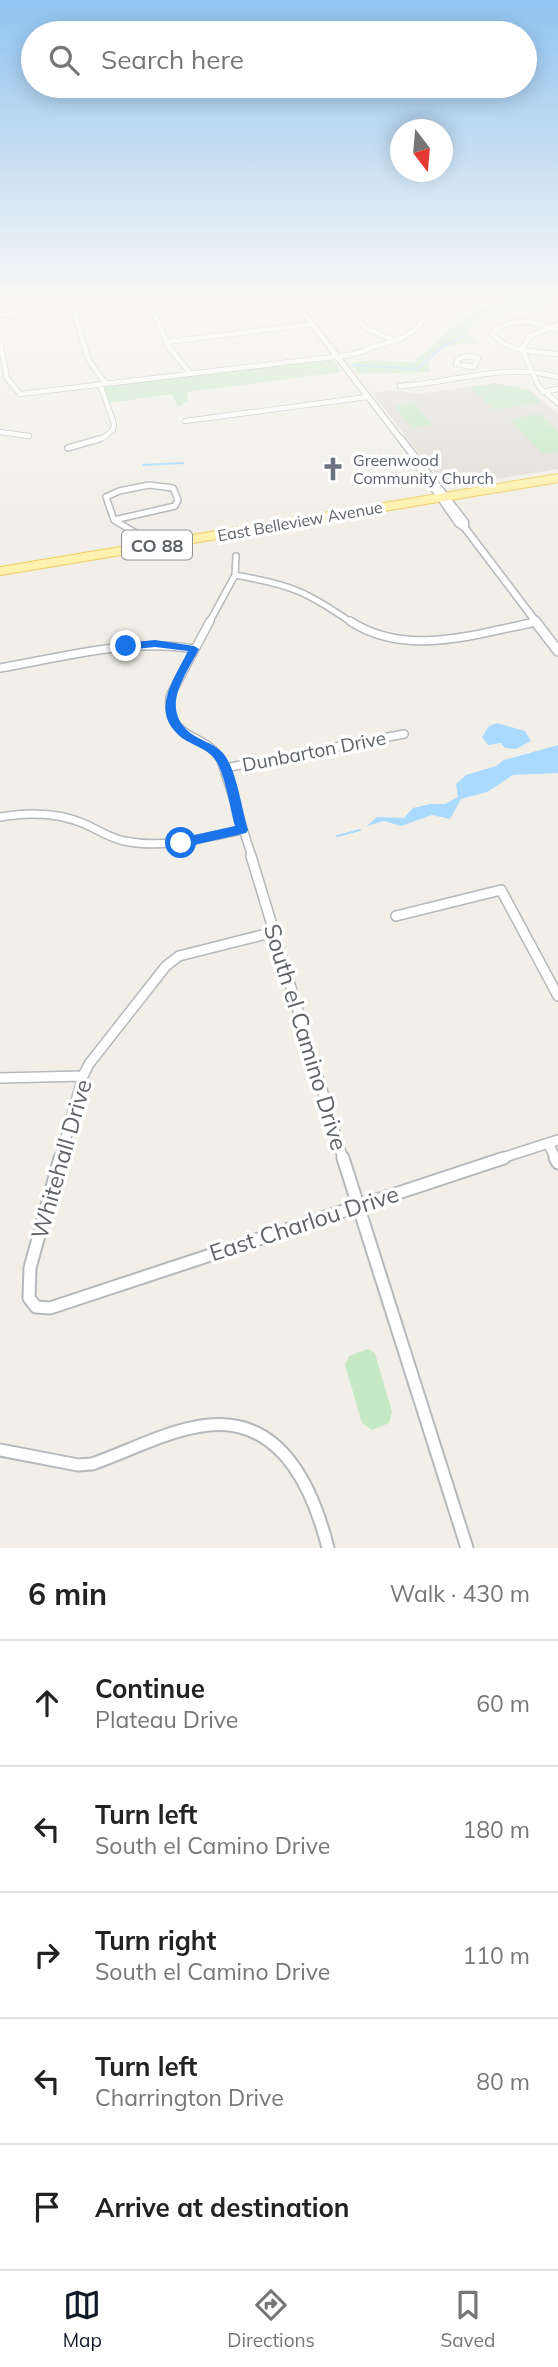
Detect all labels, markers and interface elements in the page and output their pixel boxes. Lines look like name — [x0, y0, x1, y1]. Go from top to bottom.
search box — [21, 21, 537, 98]
icon: search — [45, 41, 83, 79]
text: Search here — [101, 43, 244, 76]
north arrow — [390, 119, 453, 182]
place label: Greenwood Community Church — [353, 450, 494, 488]
church icon: Greenwood Community Church — [319, 455, 347, 483]
street label: East Belleview Avenue — [216, 497, 384, 545]
road number: CO 88 — [122, 530, 192, 560]
route end — [110, 630, 141, 661]
street label: Dunbarton Drive — [240, 725, 388, 777]
route start — [165, 827, 196, 858]
street label: South el Camino Drive — [258, 920, 354, 1154]
street label: Whitehall Drive — [24, 1076, 98, 1242]
street label: East Charlou Drive — [206, 1179, 402, 1267]
text: 6 min — [28, 1575, 107, 1613]
text: Walk · 430 m — [390, 1579, 530, 1608]
text: Continue — [95, 1672, 205, 1705]
icon: ahead — [28, 1684, 66, 1722]
text: 60 m — [476, 1689, 530, 1718]
text: Plateau Drive — [95, 1705, 238, 1734]
text: Turn left — [95, 1798, 197, 1831]
icon: left — [28, 1810, 66, 1848]
text: 180 m — [462, 1815, 530, 1844]
text: South el Camino Drive — [95, 1831, 330, 1860]
text: Turn right — [95, 1924, 216, 1957]
icon: right — [28, 1936, 66, 1974]
text: 110 m — [462, 1941, 530, 1970]
text: South el Camino Drive — [95, 1957, 330, 1986]
text: Turn left — [95, 2050, 197, 2083]
icon: left — [28, 2062, 66, 2100]
text: 80 m — [476, 2067, 530, 2096]
text: Charrington Drive — [95, 2083, 284, 2112]
icon: arrive — [28, 2188, 66, 2226]
text: Arrive at destination — [95, 2191, 350, 2224]
tab: Map — [63, 2286, 102, 2352]
tab: Directions — [227, 2286, 315, 2352]
tab: Saved — [440, 2286, 495, 2352]

